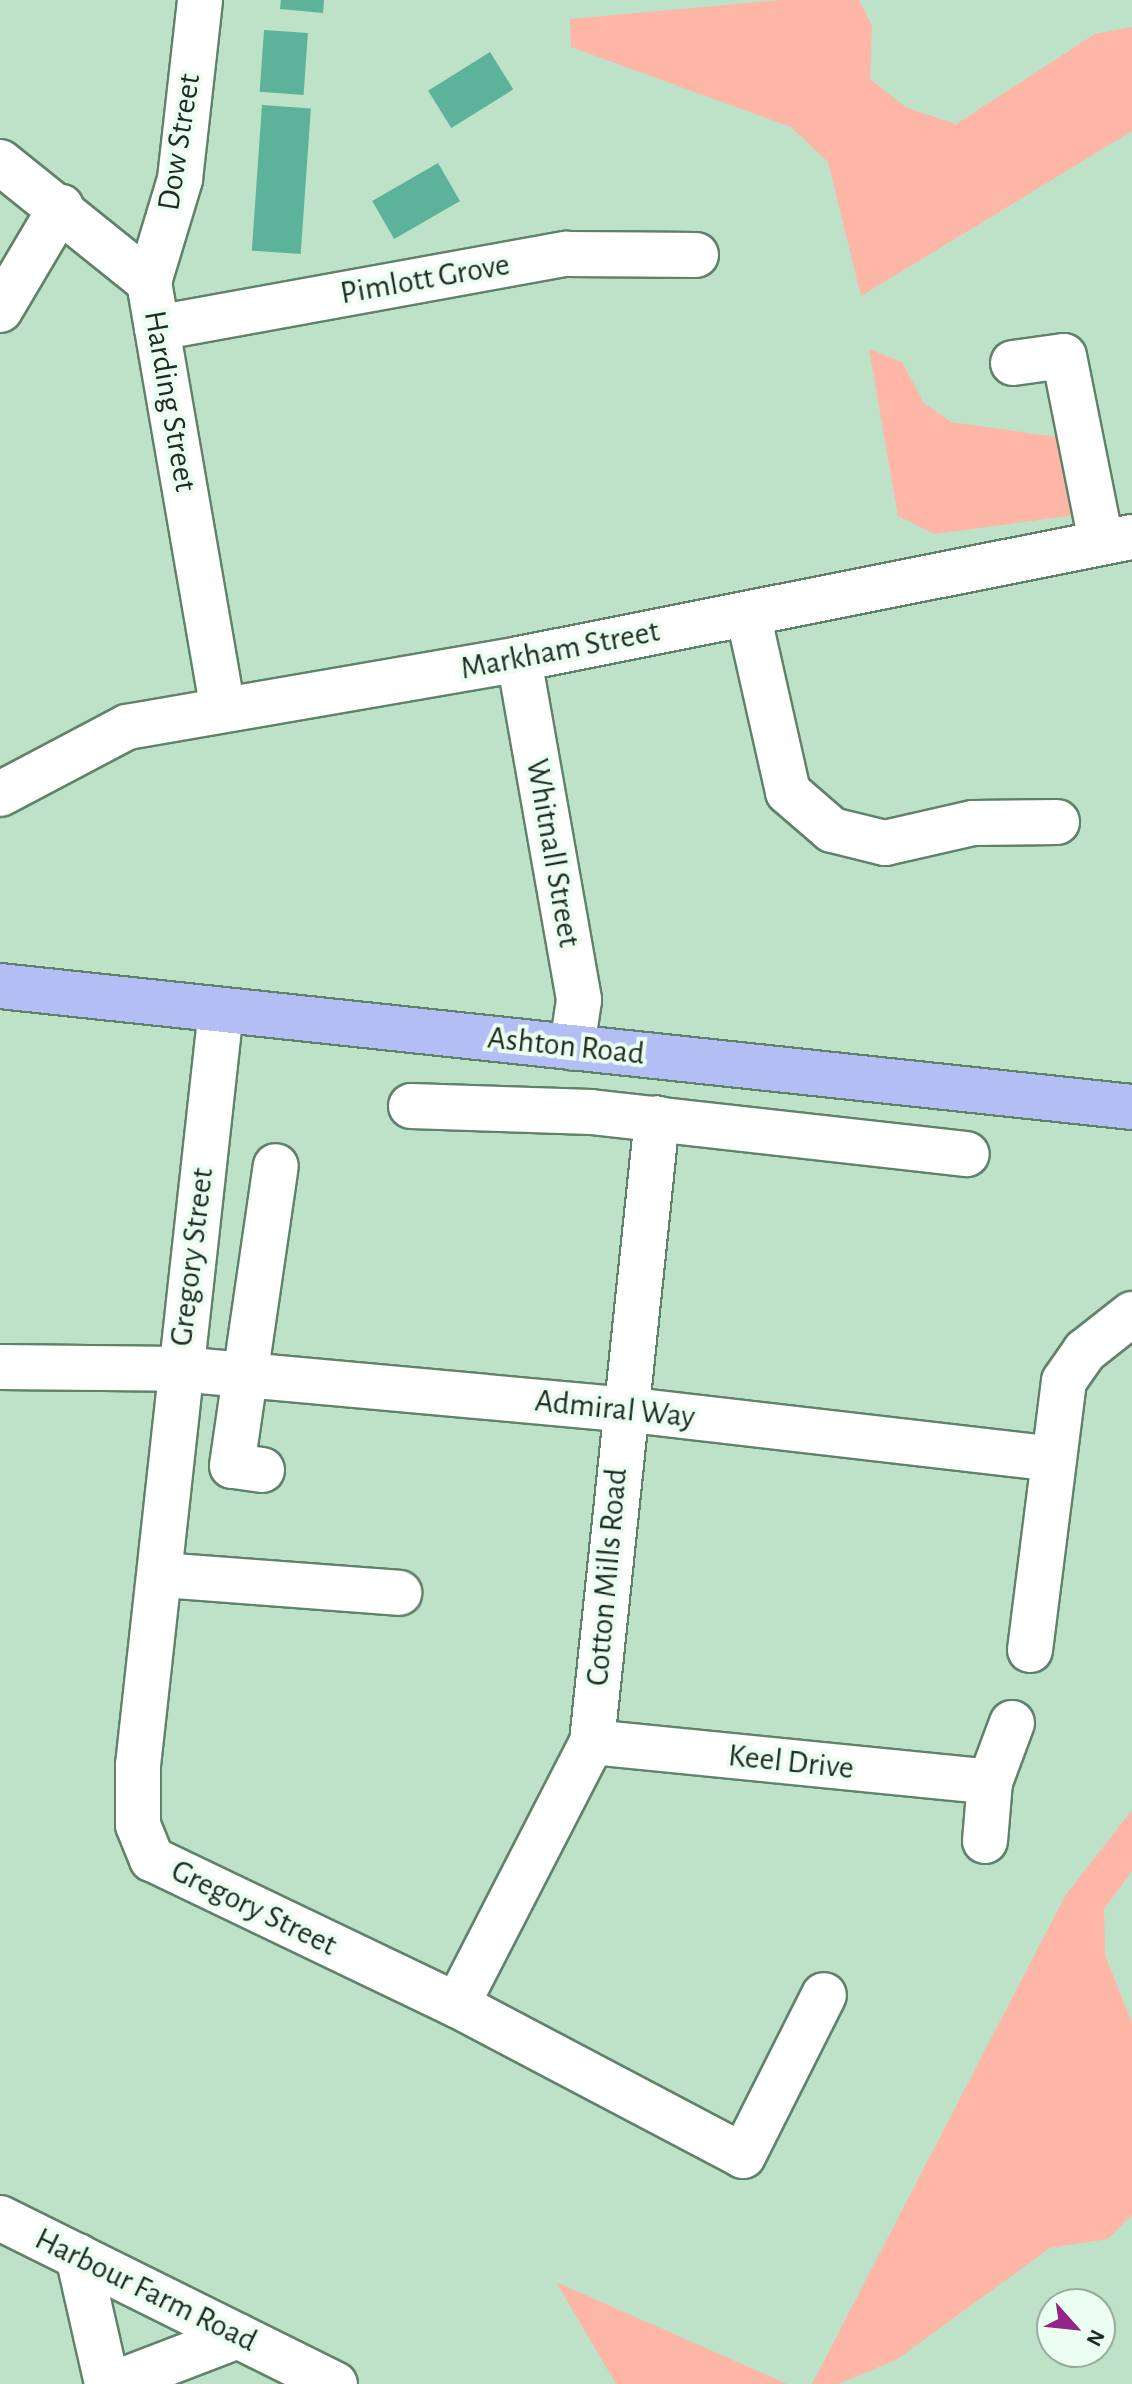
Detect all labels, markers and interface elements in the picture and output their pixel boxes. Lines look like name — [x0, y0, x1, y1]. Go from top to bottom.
street label: Dow Street — [149, 71, 209, 213]
street label: Pimlott Grove — [337, 245, 513, 313]
street label: Harding Street — [135, 308, 205, 494]
street label: Markham Street — [457, 612, 663, 688]
street label: Whitnall Street — [518, 756, 588, 950]
street label: Ashton Road — [486, 1019, 646, 1073]
street label: Gregory Street — [162, 1166, 222, 1348]
street label: Admiral Way — [533, 1382, 697, 1436]
street label: Cotton Mills Road — [578, 1467, 636, 1687]
street label: Keel Drive — [726, 1736, 856, 1788]
street label: Gregory Street — [165, 1851, 343, 1965]
street label: Harbour Farm Road — [29, 2220, 263, 2360]
north arrow — [1036, 2288, 1116, 2368]
text: N — [1082, 2326, 1109, 2350]

